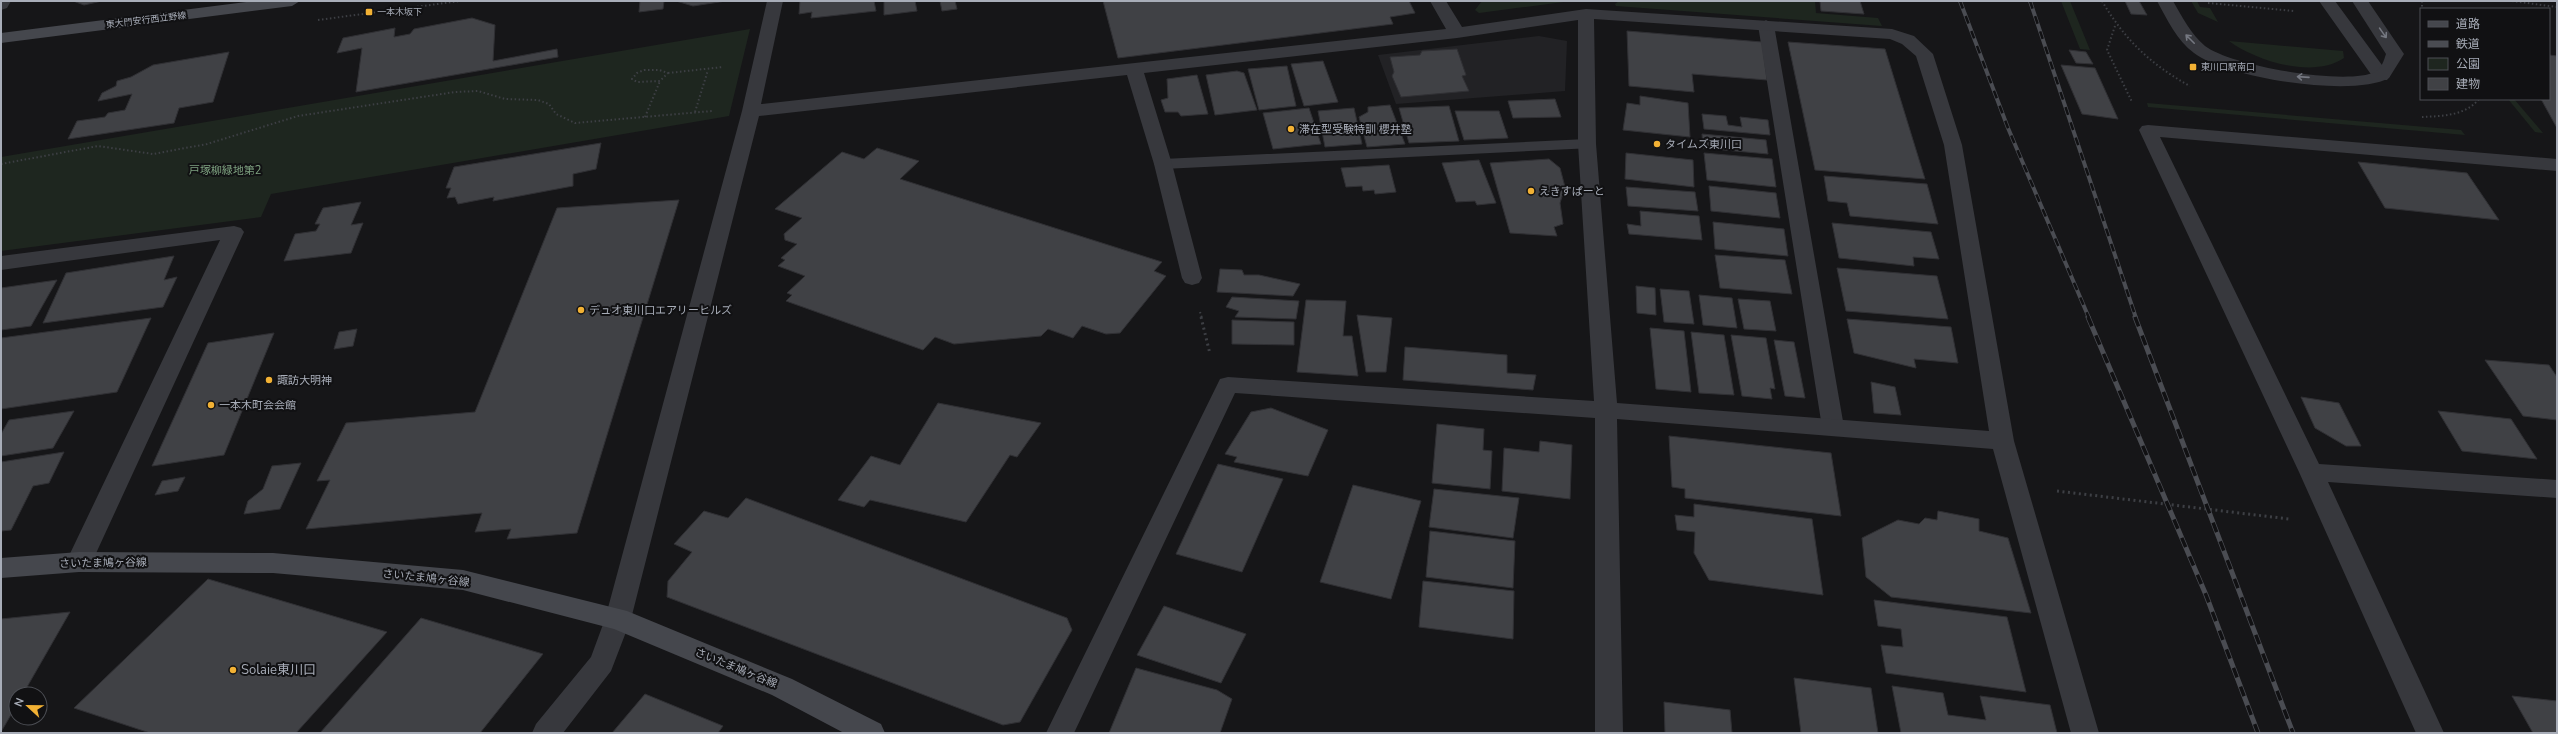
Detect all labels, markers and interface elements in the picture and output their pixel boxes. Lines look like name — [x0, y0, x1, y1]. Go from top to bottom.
place label: 一本木坂下 — [377, 6, 422, 18]
marker: 一本木坂下 — [364, 7, 374, 17]
legend — [2420, 8, 2550, 100]
street label: 東大門安行西立野線 — [105, 9, 188, 31]
text: 道路 — [2456, 16, 2480, 32]
one-way arrow — [2378, 27, 2387, 38]
one-way arrow — [2185, 34, 2194, 44]
text: 鉄道 — [2456, 36, 2480, 52]
text: 公園 — [2456, 56, 2480, 72]
place label: 東川口駅南口 — [2201, 61, 2255, 73]
marker: 東川口駅南口 — [2188, 62, 2198, 72]
one-way arrow — [2297, 74, 2310, 81]
text: 建物 — [2456, 76, 2480, 92]
place label: 滞在型受験特訓 櫻井塾 — [1299, 122, 1412, 137]
marker: 滞在型受験特訓 櫻井塾 — [1286, 124, 1296, 134]
place label: タイムズ東川口 — [1665, 137, 1742, 152]
marker: タイムズ東川口 — [1652, 139, 1662, 149]
park label: 戸塚柳緑地第2 — [189, 163, 261, 178]
place label: えきすぱーと — [1539, 184, 1605, 199]
marker: えきすぱーと — [1526, 186, 1536, 196]
place label: デュオ東川口エアリーヒルズ — [589, 303, 732, 318]
marker: デュオ東川口エアリーヒルズ — [576, 305, 586, 315]
place label: 諏訪大明神 — [277, 373, 332, 388]
marker: 諏訪大明神 — [264, 375, 274, 385]
place label: 一本木町会会館 — [219, 398, 296, 413]
marker: 一本木町会会館 — [206, 400, 216, 410]
street label: さいたま鳩ヶ谷線 — [59, 555, 147, 571]
street label: さいたま鳩ヶ谷線 — [382, 566, 470, 590]
street label: さいたま鳩ヶ谷線 — [693, 645, 779, 691]
place label: Solaie東川口 — [241, 661, 316, 679]
marker: Solaie東川口 — [228, 665, 238, 675]
north arrow — [8, 686, 48, 726]
text: N — [11, 696, 28, 709]

